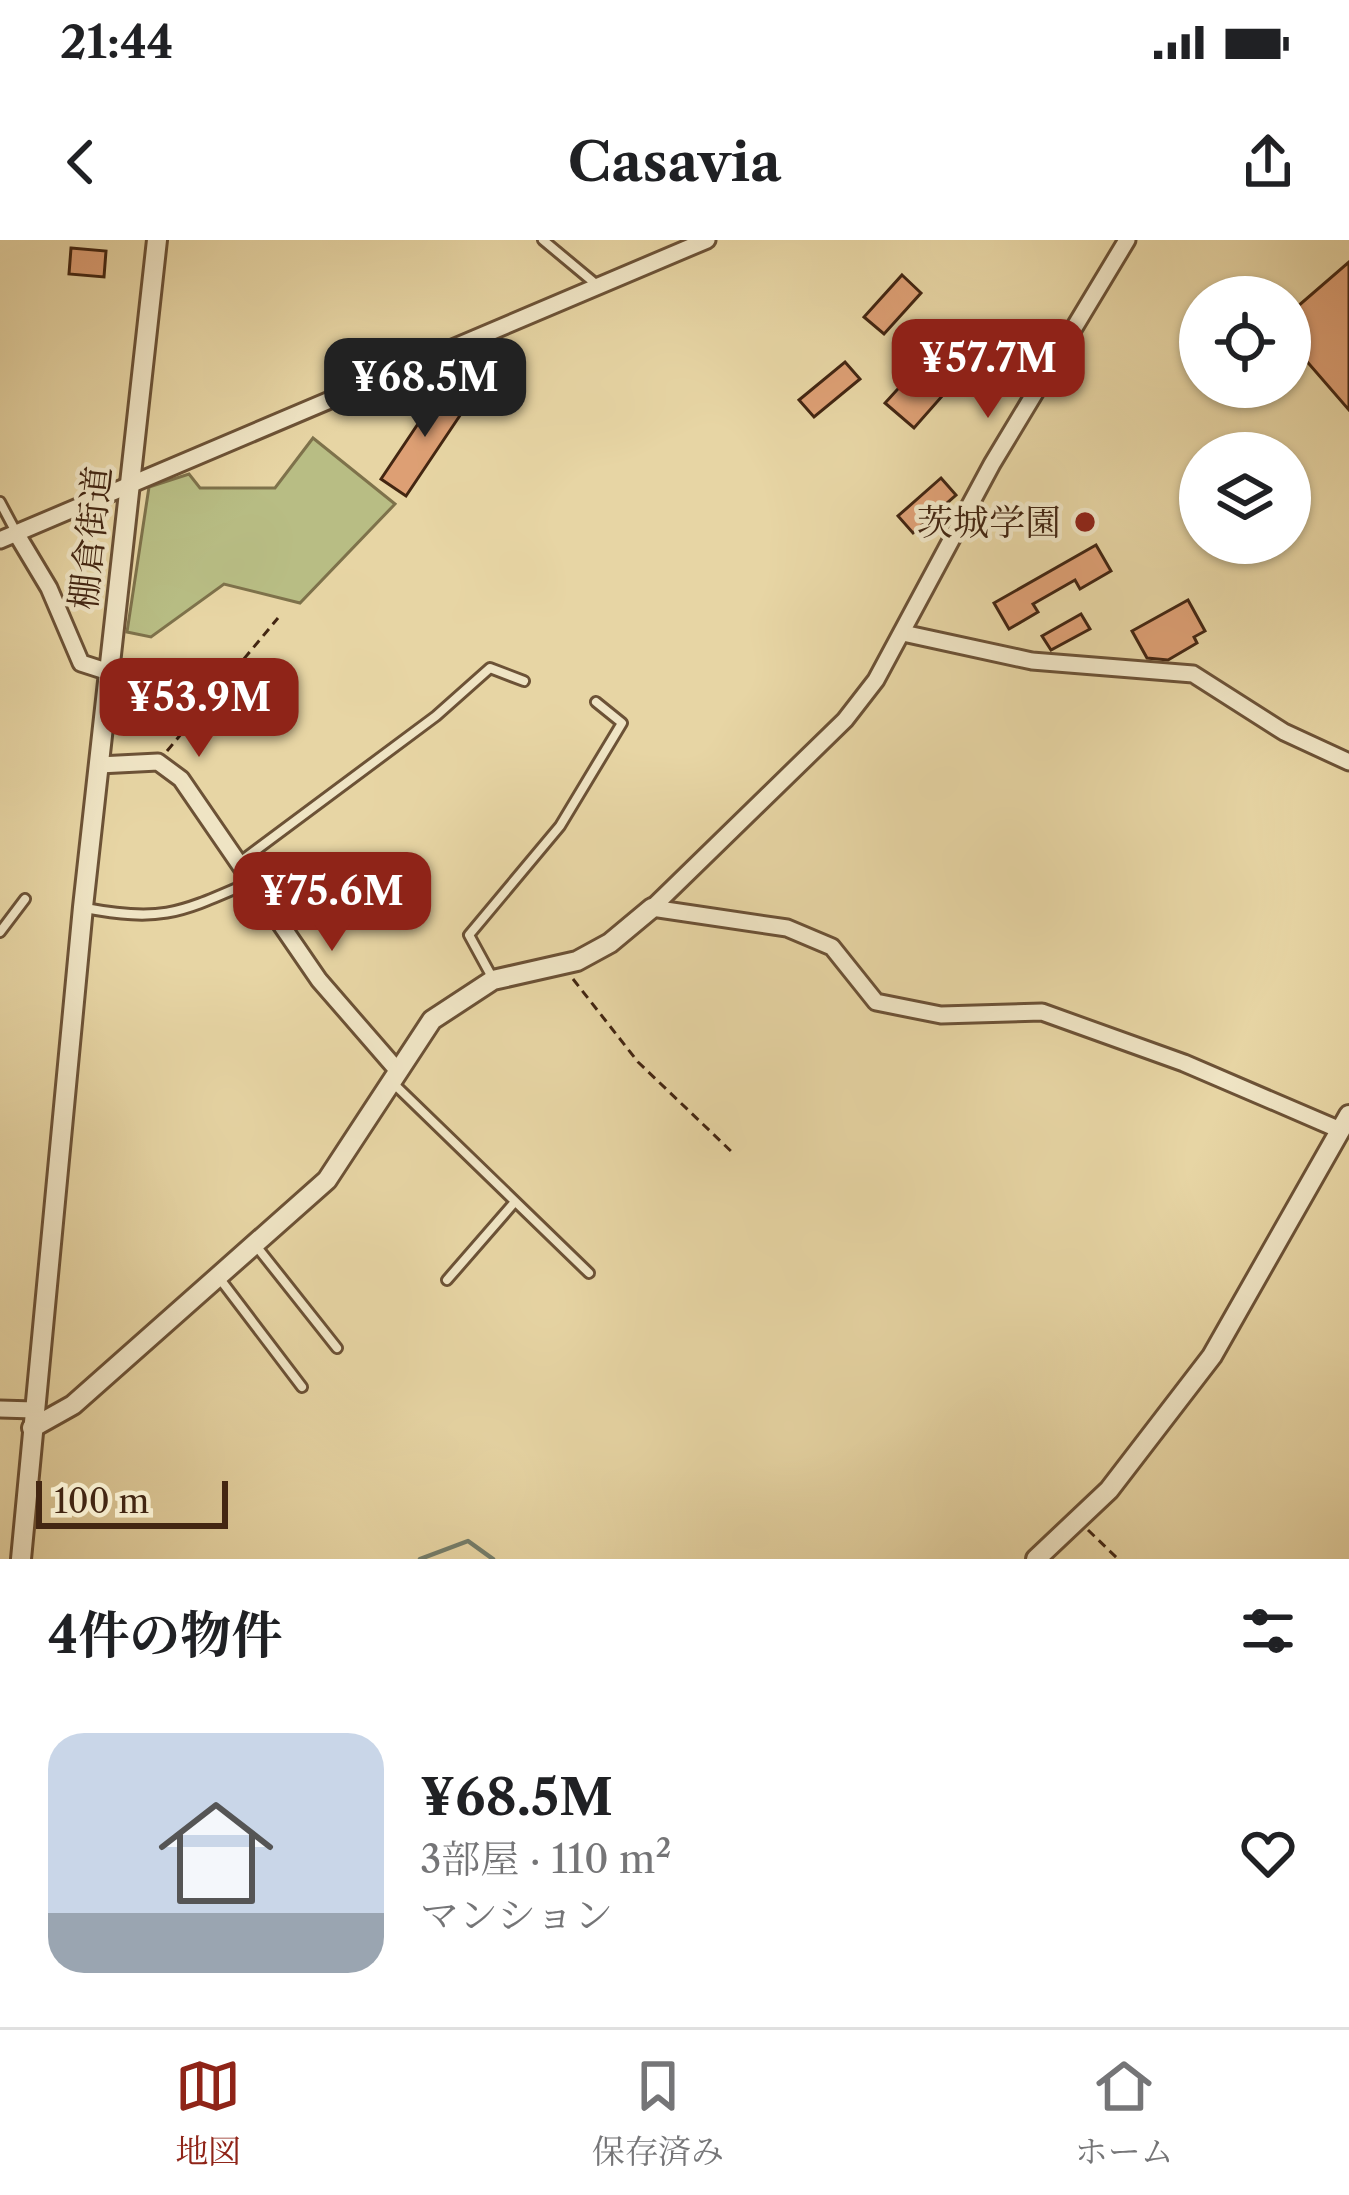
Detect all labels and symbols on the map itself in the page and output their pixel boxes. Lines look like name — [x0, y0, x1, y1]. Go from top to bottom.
pin: ¥57.7M — [890, 319, 1086, 421]
pin: ¥68.5M — [327, 338, 523, 440]
street label: 棚倉街道 — [61, 464, 119, 612]
place label: 茨城学園 — [917, 500, 1061, 544]
marker: 茨城学園 — [1072, 509, 1098, 535]
pin: ¥53.9M — [101, 658, 297, 760]
pin: ¥75.6M — [234, 852, 430, 954]
scale bar — [36, 1475, 228, 1528]

